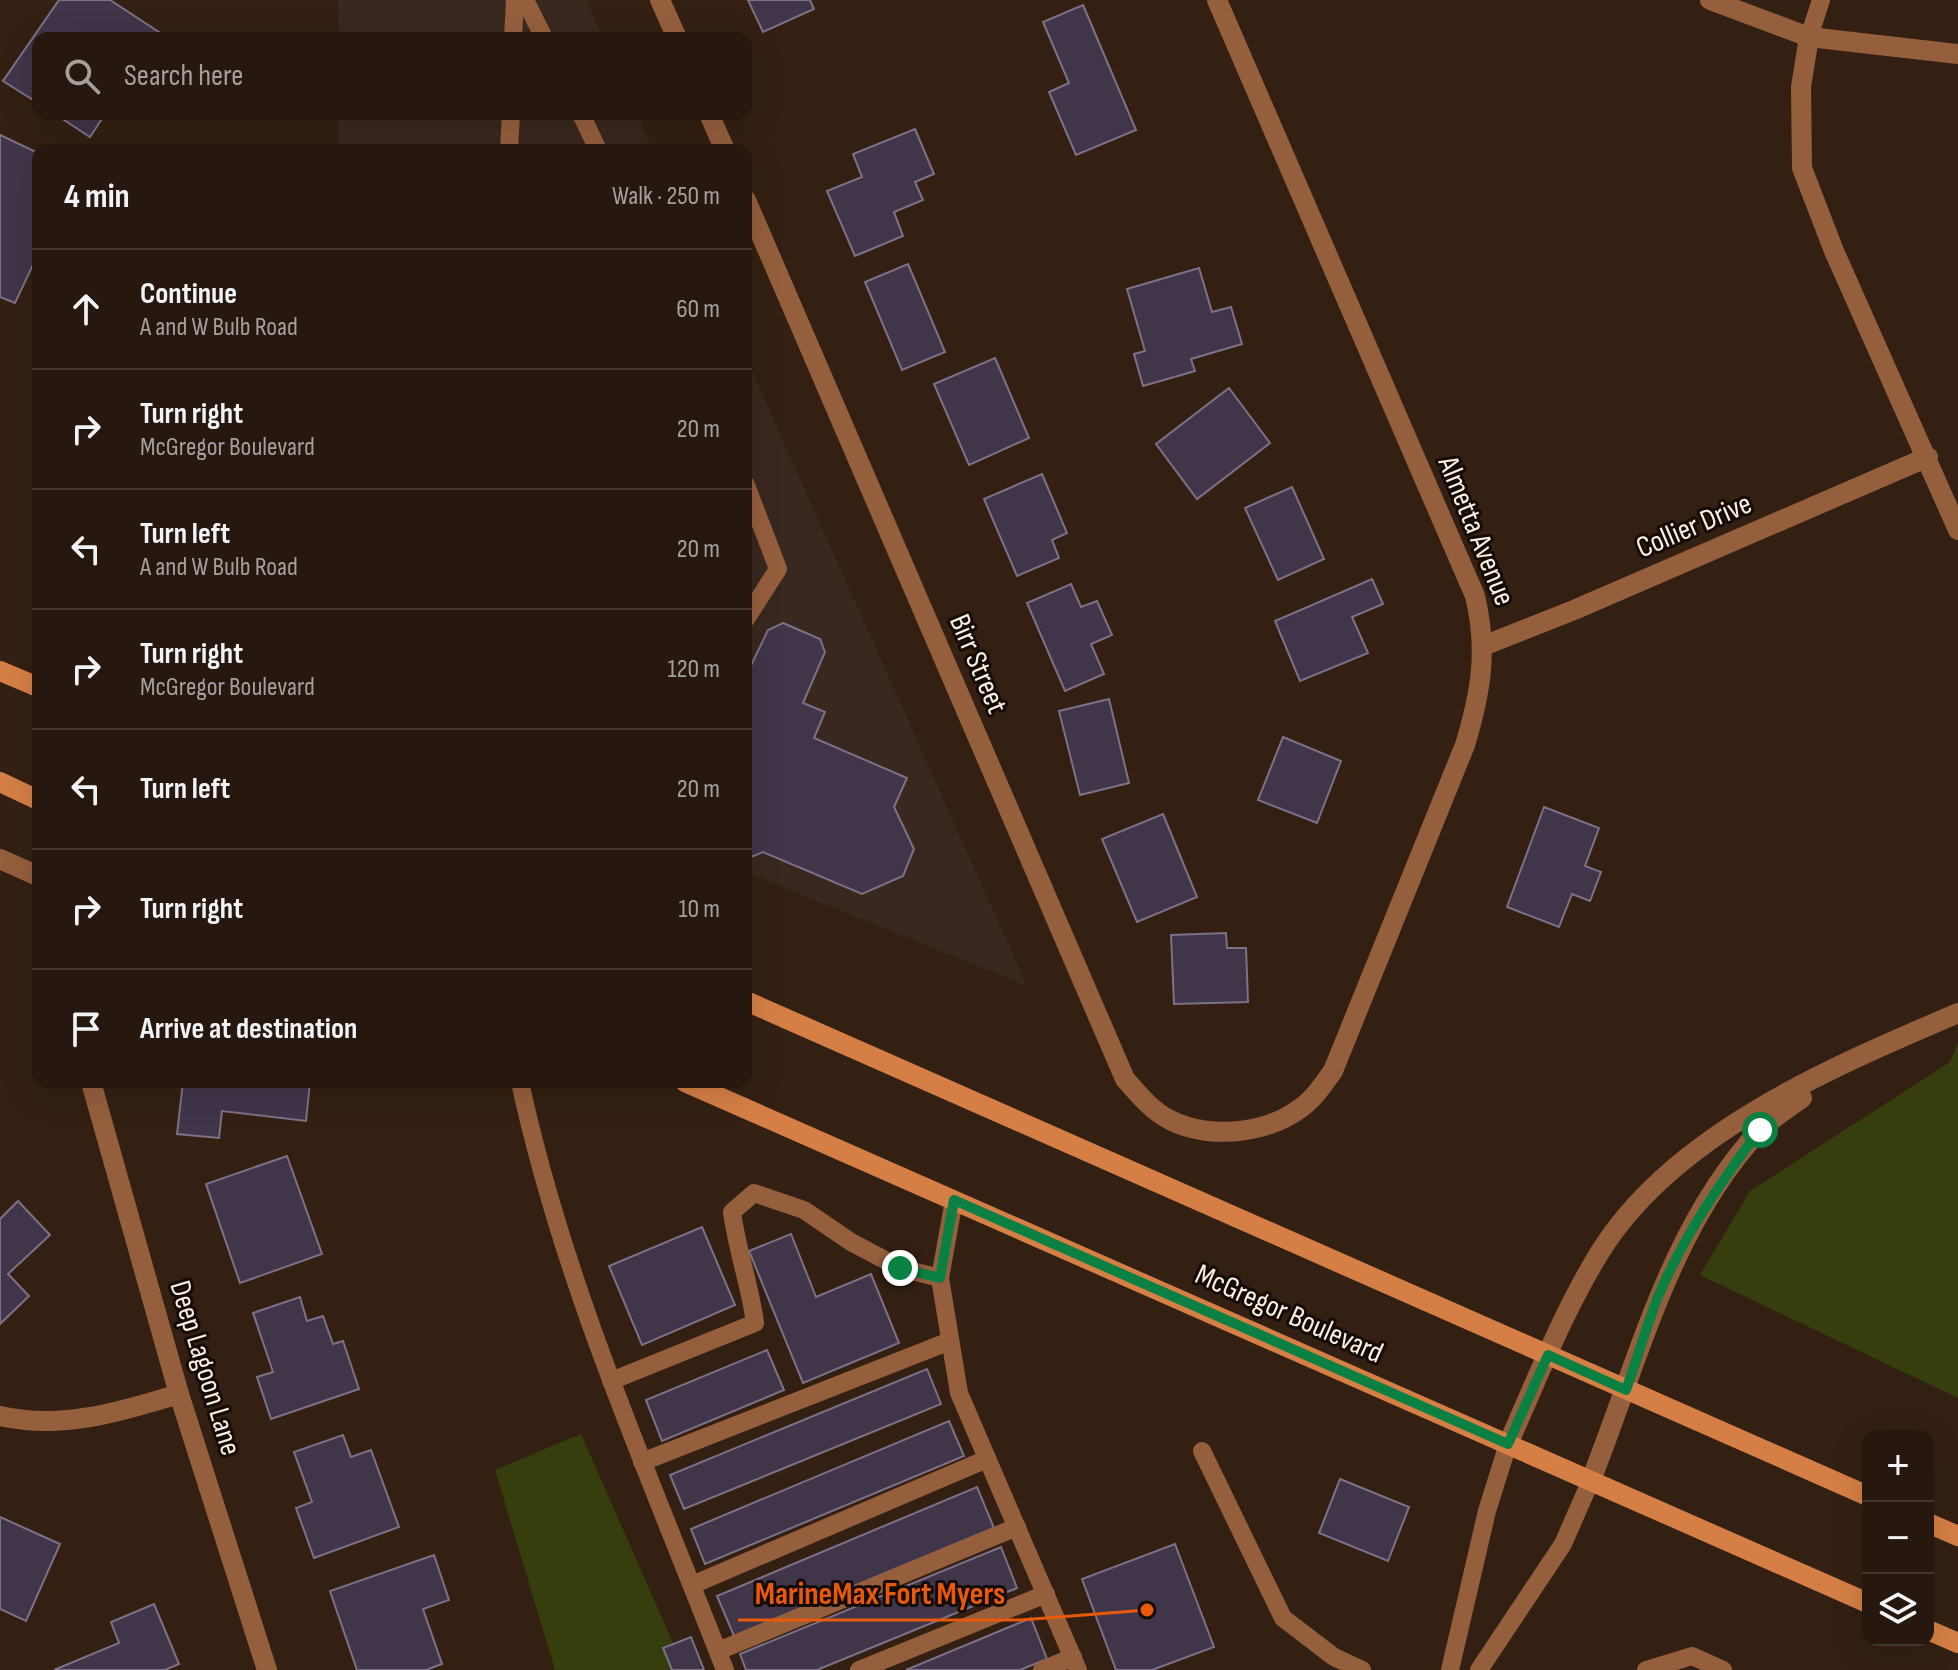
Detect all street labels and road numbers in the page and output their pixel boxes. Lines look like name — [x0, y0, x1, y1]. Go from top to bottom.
street label: Almetta Avenue — [1429, 450, 1522, 611]
street label: Collier Drive — [1631, 486, 1757, 566]
street label: Birr Street — [941, 609, 1015, 719]
street label: McGregor Boulevard — [1189, 1257, 1389, 1371]
street label: Deep Lagoon Lane — [161, 1276, 249, 1460]

